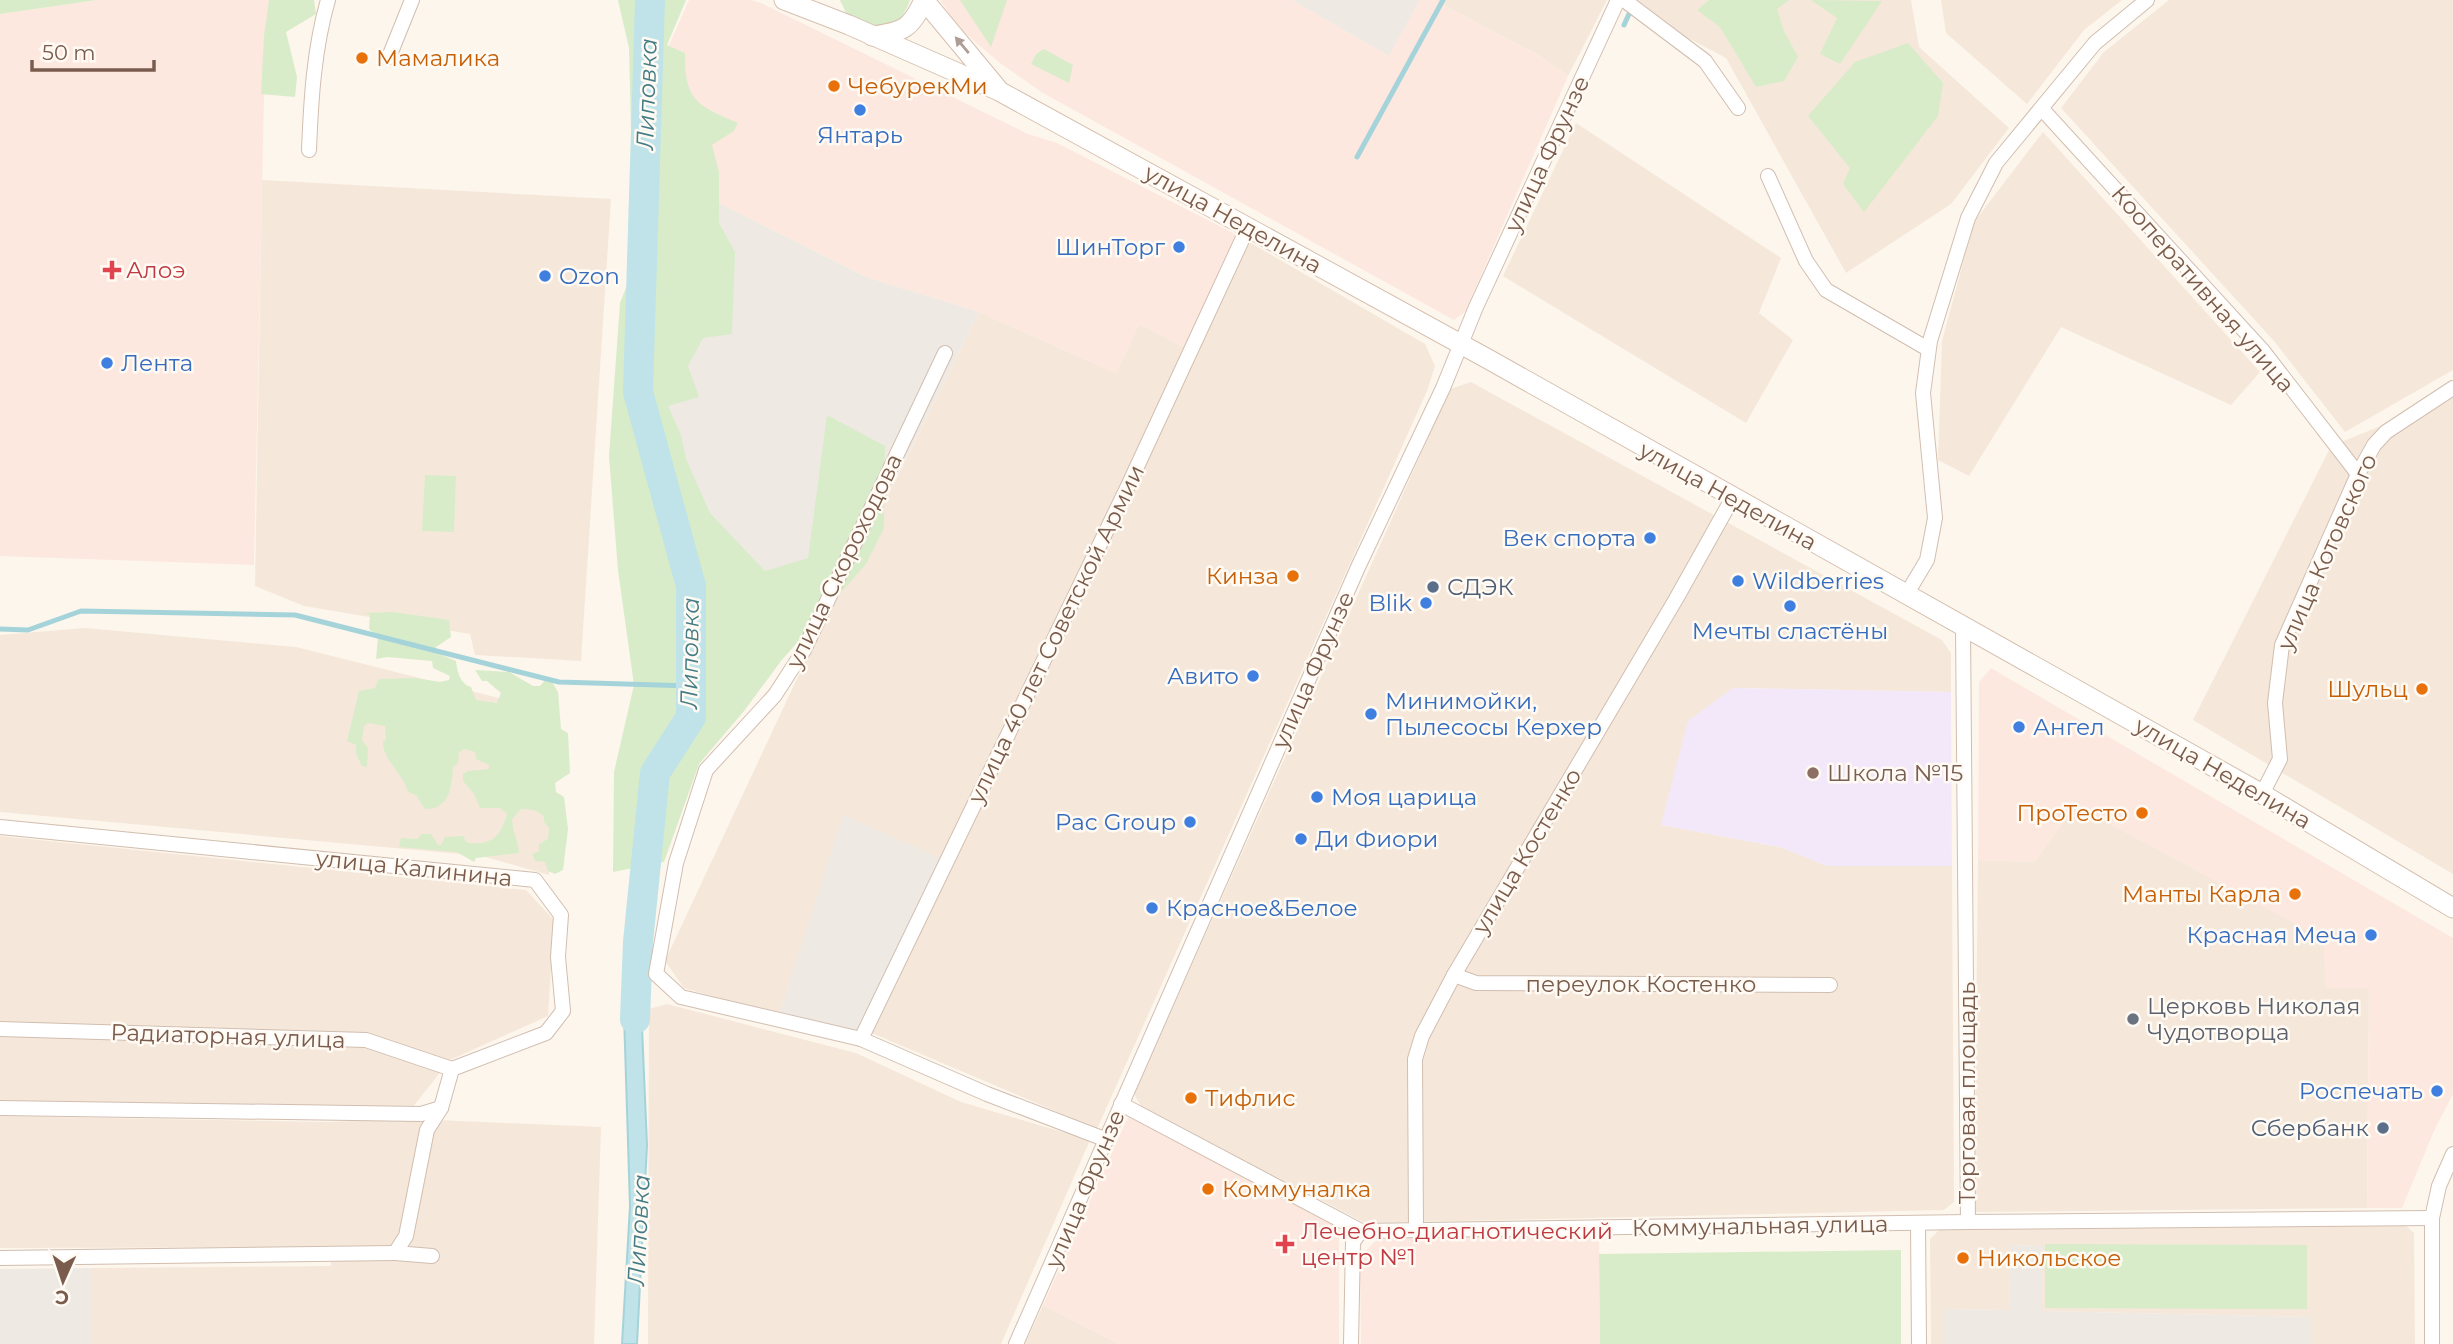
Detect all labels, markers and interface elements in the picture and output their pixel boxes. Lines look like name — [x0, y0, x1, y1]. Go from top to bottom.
scale bar — [32, 28, 154, 72]
one-way arrow — [955, 37, 970, 54]
water label: Липовка — [630, 38, 663, 151]
text: 50 m — [42, 40, 96, 65]
place label: Мамалика — [376, 44, 500, 72]
marker: Мамалика — [354, 50, 370, 66]
street label: улица Фрунзе — [1498, 71, 1595, 238]
place label: ЧебурекМи — [848, 72, 988, 100]
marker: ЧебурекМи — [826, 78, 842, 94]
marker: Янтарь — [852, 102, 868, 118]
place label: Янтарь — [817, 121, 903, 149]
street label: улица Неделина — [1138, 158, 1327, 279]
street label: Кооперативная улица — [2106, 180, 2300, 398]
place label: ШинТорг — [1056, 233, 1165, 261]
marker: ШинТорг — [1171, 239, 1187, 255]
place label: Алоэ — [126, 256, 185, 284]
marker: Алоэ — [104, 262, 120, 278]
place label: Ozon — [559, 262, 620, 290]
marker: Ozon — [537, 268, 553, 284]
place label: Лента — [121, 349, 193, 377]
marker: Лента — [99, 355, 115, 371]
street label: улица Неделина — [1633, 435, 1822, 556]
street label: улица Скороходова — [779, 449, 908, 674]
street label: улица Котовского — [2271, 449, 2383, 655]
street label: улица 40 лет Советской Армии — [961, 460, 1150, 809]
place label: Век спорта — [1502, 524, 1636, 552]
marker: Век спорта — [1642, 530, 1658, 546]
place label: Кинза — [1206, 562, 1279, 590]
place label: Wildberries — [1752, 567, 1884, 595]
marker: Кинза — [1285, 568, 1301, 584]
place label: СДЭК — [1447, 573, 1514, 601]
marker: Wildberries — [1730, 573, 1746, 589]
marker: СДЭК — [1425, 579, 1441, 595]
street label: улица Фрунзе — [1265, 587, 1360, 754]
place label: Blik — [1369, 589, 1412, 617]
marker: Blik — [1418, 595, 1434, 611]
water label: Липовка — [674, 597, 705, 710]
marker: Мечты сластёны — [1782, 598, 1798, 614]
place label: Мечты сластёны — [1692, 617, 1888, 645]
place label: Авито — [1167, 662, 1239, 690]
marker: Авито — [1245, 668, 1261, 684]
place label: Шульц — [2327, 675, 2408, 703]
marker: Шульц — [2414, 681, 2430, 697]
place label: Минимойки, Пылесосы Керхер — [1385, 687, 1602, 741]
marker: Минимойки, Пылесосы Керхер — [1363, 706, 1379, 722]
street label: улица Неделина — [2129, 711, 2316, 835]
place label: Ангел — [2033, 713, 2105, 741]
marker: Ангел — [2011, 719, 2027, 735]
place label: Школа №15 — [1827, 759, 1963, 787]
street label: улица Костенко — [1466, 763, 1587, 940]
marker: Школа №15 — [1805, 765, 1821, 781]
place label: Моя царица — [1331, 783, 1477, 811]
marker: Моя царица — [1309, 789, 1325, 805]
place label: ПроТесто — [2016, 799, 2128, 827]
marker: ПроТесто — [2134, 805, 2150, 821]
place label: Pac Group — [1055, 808, 1176, 836]
marker: Pac Group — [1182, 814, 1198, 830]
place label: Ди Фиори — [1315, 825, 1438, 853]
marker: Ди Фиори — [1293, 831, 1309, 847]
street label: улица Калинина — [313, 844, 514, 892]
place label: Манты Карла — [2122, 880, 2281, 908]
marker: Манты Карла — [2287, 886, 2303, 902]
place label: Красное&Белое — [1166, 894, 1358, 922]
marker: Красное&Белое — [1144, 900, 1160, 916]
place label: Красная Меча — [2187, 921, 2357, 949]
marker: Красная Меча — [2363, 927, 2379, 943]
street label: переулок Костенко — [1526, 970, 1756, 998]
street label: Торговая площадь — [1953, 982, 1981, 1204]
place label: Церковь Николая Чудотворца — [2147, 992, 2360, 1046]
marker: Церковь Николая Чудотворца — [2125, 1011, 2141, 1027]
street label: Радиаторная улица — [110, 1018, 346, 1054]
place label: Роспечать — [2299, 1077, 2423, 1105]
marker: Роспечать — [2429, 1083, 2445, 1099]
place label: Тифлис — [1205, 1084, 1295, 1112]
marker: Тифлис — [1183, 1090, 1199, 1106]
street label: улица Фрунзе — [1039, 1106, 1131, 1273]
place label: Сбербанк — [2251, 1114, 2370, 1142]
marker: Сбербанк — [2375, 1120, 2391, 1136]
water label: Липовка — [621, 1174, 656, 1287]
place label: Коммуналка — [1222, 1175, 1371, 1203]
marker: Коммуналка — [1200, 1181, 1216, 1197]
street label: Коммунальная улица — [1632, 1210, 1888, 1242]
place label: Лечебно-диагнотический центр №1 — [1301, 1217, 1613, 1271]
marker: Лечебно-диагнотический центр №1 — [1275, 1234, 1295, 1254]
place label: Никольское — [1977, 1244, 2121, 1272]
north arrow — [28, 1246, 98, 1316]
marker: Никольское — [1955, 1250, 1971, 1266]
text: С — [54, 1286, 70, 1309]

